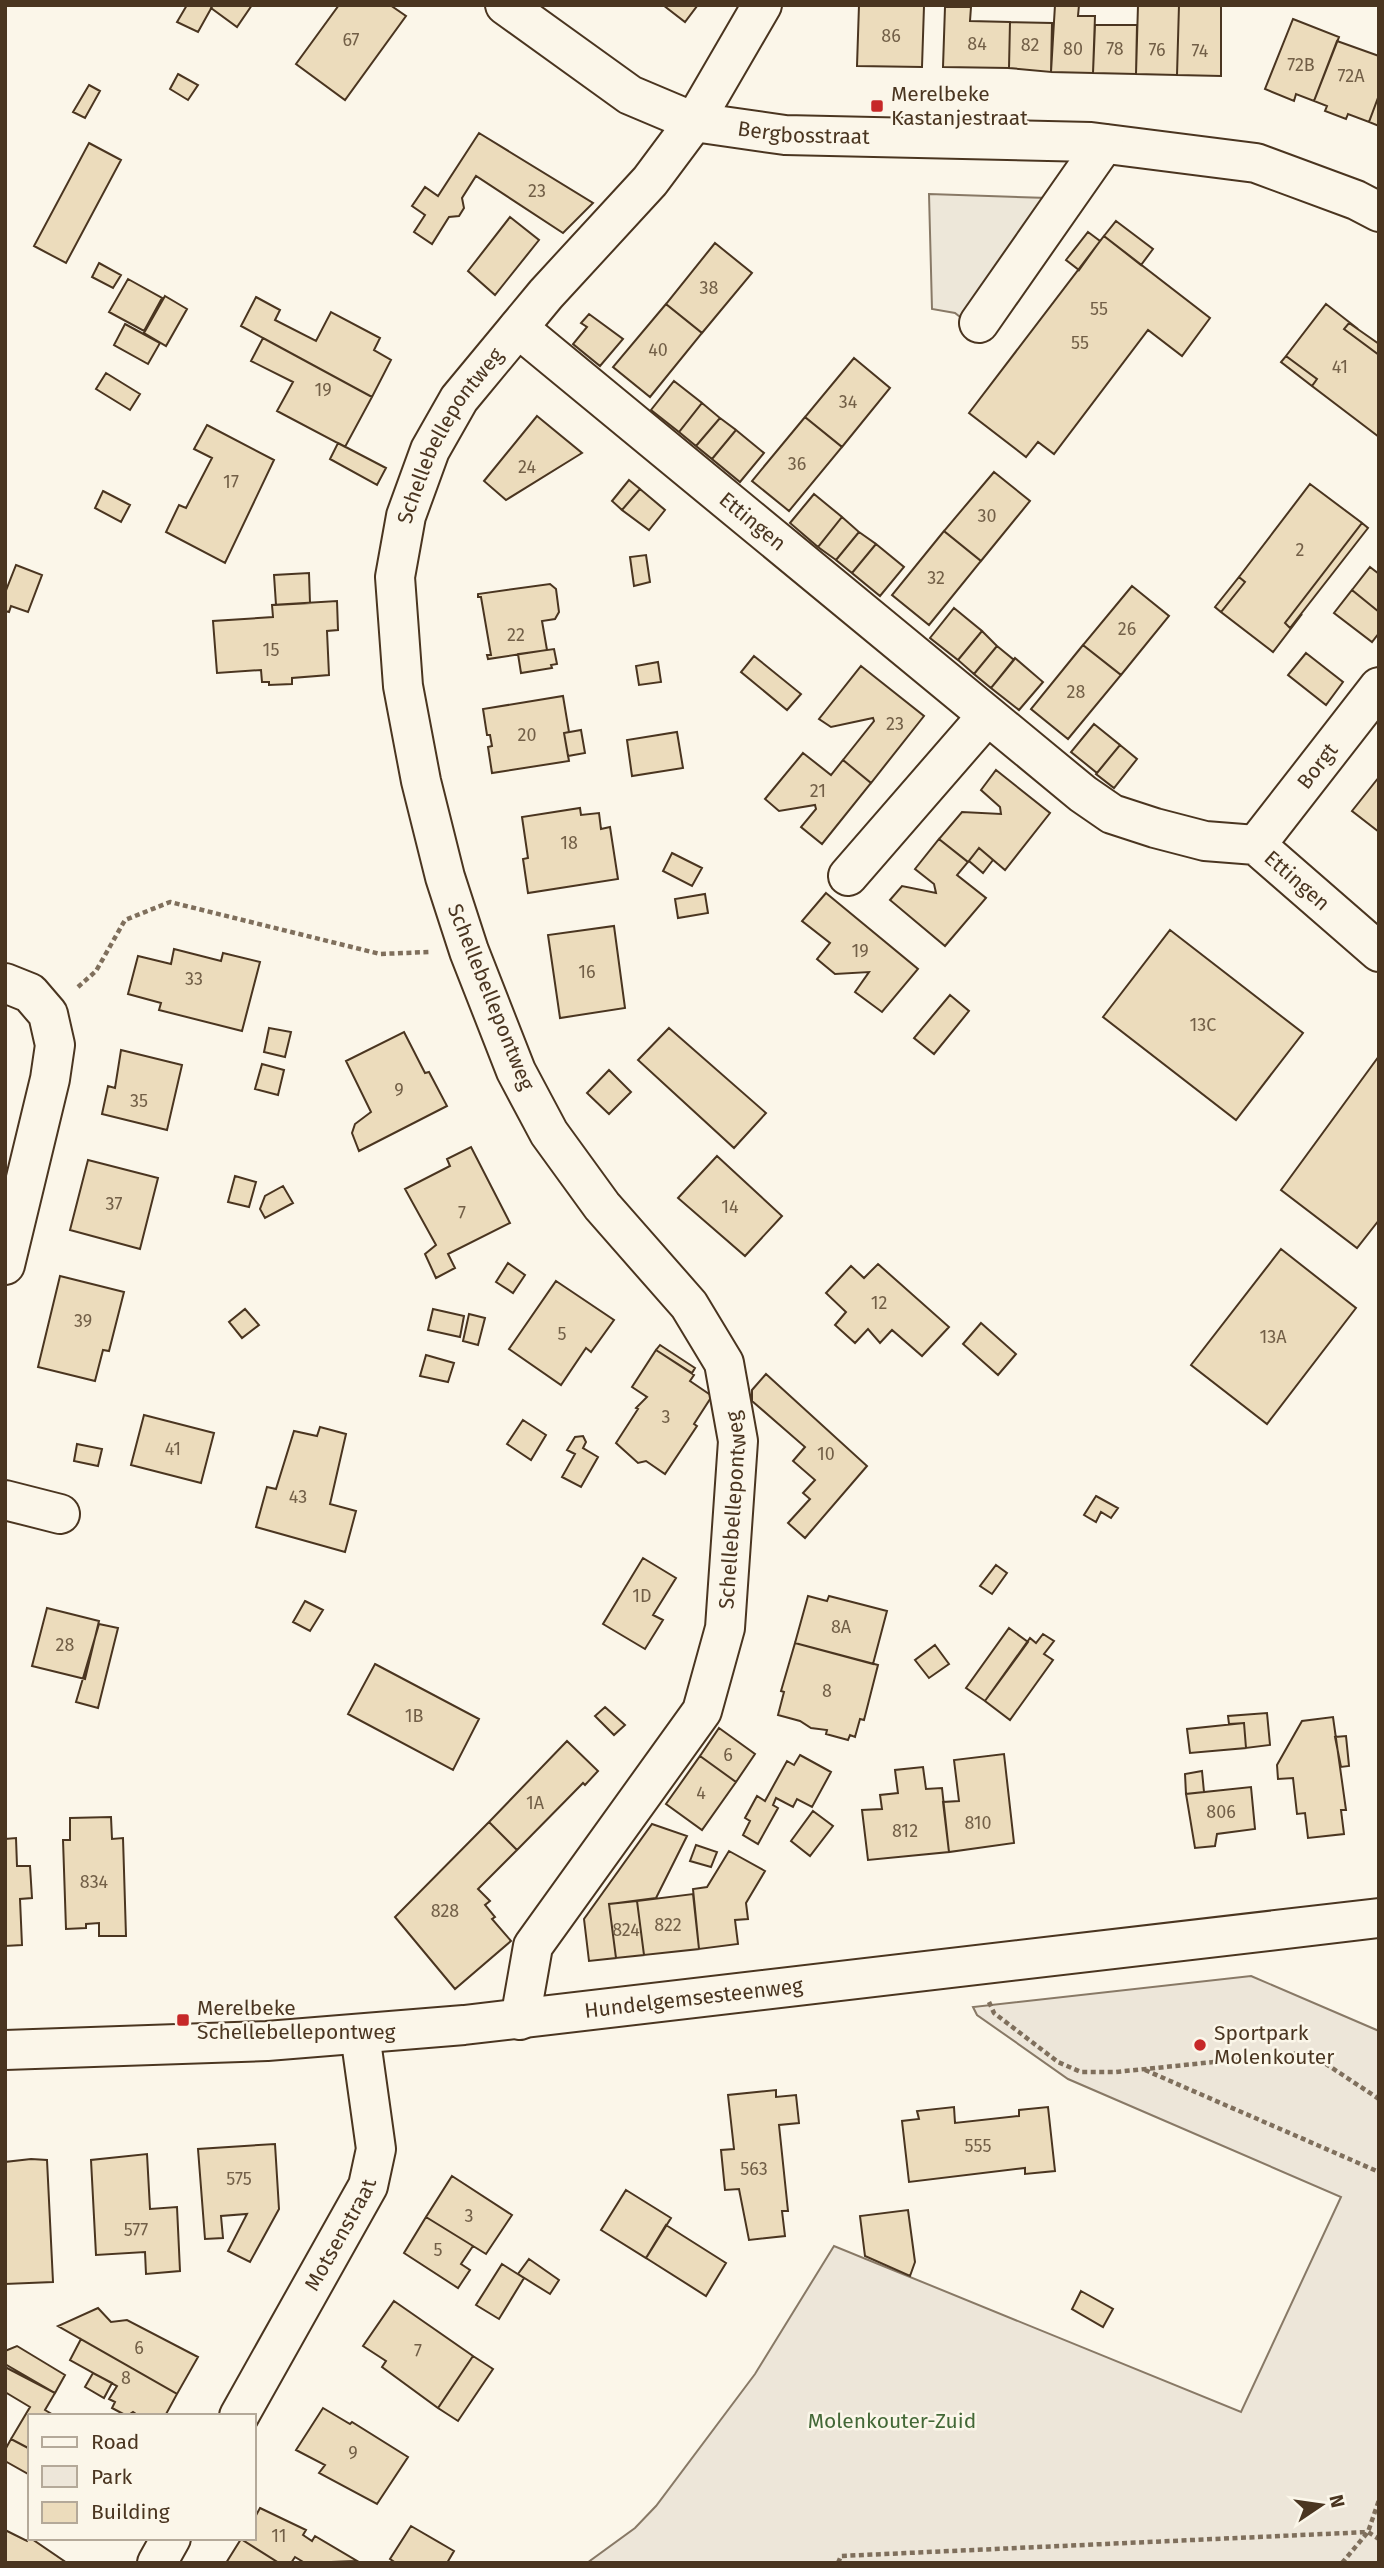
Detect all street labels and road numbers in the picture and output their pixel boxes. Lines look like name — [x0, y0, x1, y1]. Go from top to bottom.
street label: Bergbosstraat — [736, 115, 870, 150]
street label: Schellebellepontweg — [392, 343, 509, 526]
street label: Ettingen — [714, 486, 791, 557]
street label: Borgt — [1291, 738, 1344, 794]
street label: Ettingen — [1259, 845, 1335, 916]
street label: Schellebellepontweg — [442, 900, 540, 1094]
street label: Schellebellepontweg — [713, 1409, 752, 1610]
street label: Hundelgemsesteenweg — [583, 1972, 805, 2024]
street label: Motsenstraat — [299, 2176, 382, 2295]

